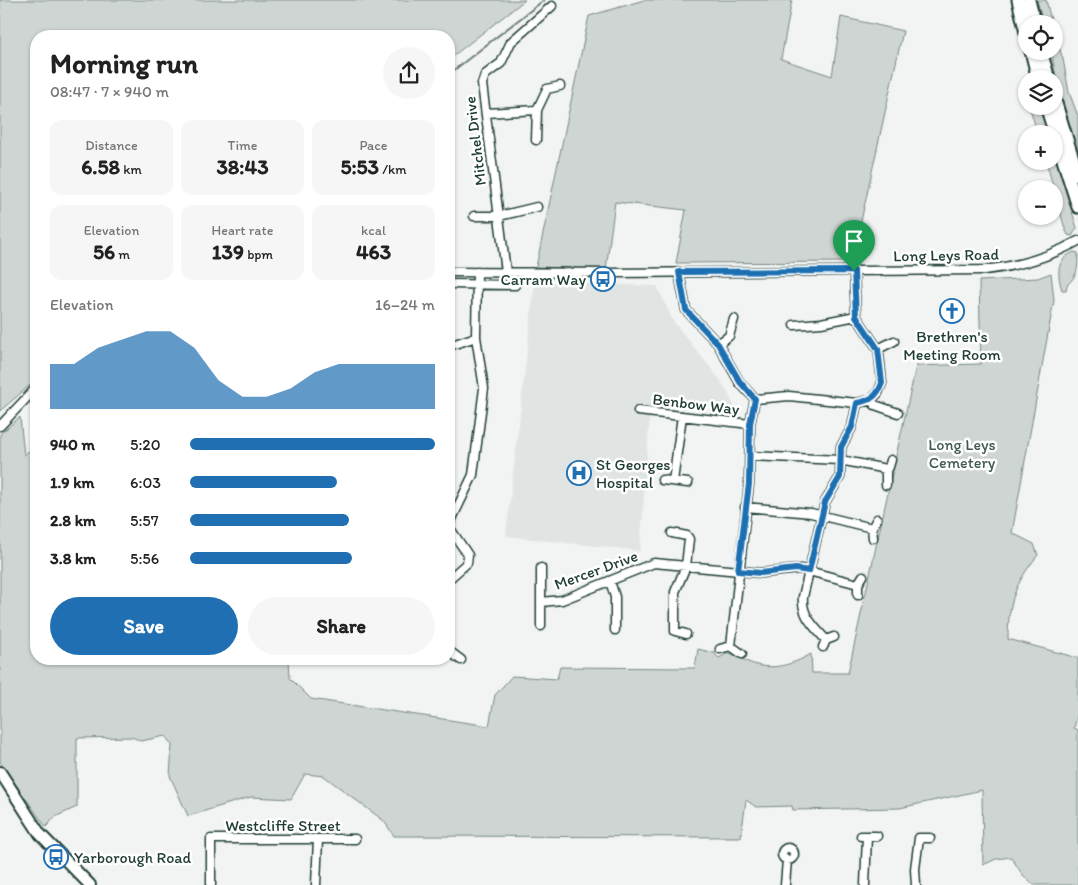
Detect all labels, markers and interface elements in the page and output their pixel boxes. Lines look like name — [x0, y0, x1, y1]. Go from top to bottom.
map controls — [1018, 15, 1063, 225]
button: locate — [1018, 15, 1063, 60]
text: Morning run — [50, 46, 198, 80]
button: share — [383, 47, 435, 99]
button: layers — [1018, 70, 1063, 115]
text: 08:47 · 7 × 940 m — [50, 82, 169, 101]
street label: Mitchel Drive — [460, 95, 490, 187]
button: + — [1018, 125, 1063, 170]
text: Distance — [85, 137, 138, 154]
text: Time — [228, 137, 257, 154]
text: Pace — [359, 137, 388, 154]
text: 6.58 — [81, 154, 120, 179]
text: 38:43 — [216, 154, 269, 179]
text: 5:53 — [340, 154, 379, 179]
text: km — [120, 161, 142, 178]
text: /km — [379, 161, 407, 178]
button: − — [1018, 180, 1063, 225]
pin — [833, 220, 875, 271]
text: Elevation — [84, 222, 139, 239]
text: Heart rate — [212, 222, 273, 239]
text: kcal — [361, 222, 386, 239]
icon: arrive — [840, 227, 868, 255]
text: 56 — [93, 239, 115, 264]
text: 139 — [212, 239, 244, 264]
text: 463 — [356, 239, 391, 264]
street label: Long Leys Road — [893, 245, 1000, 265]
text: m — [115, 246, 130, 263]
text: bpm — [244, 246, 273, 263]
bus stop icon: Carram Way — [590, 266, 616, 292]
place label: Carram Way — [501, 270, 586, 289]
text: Elevation — [50, 295, 114, 314]
text: 16–24 m — [375, 295, 435, 314]
church icon: Brethren's Meeting Room — [939, 298, 965, 324]
place label: Brethren's Meeting Room — [903, 327, 1001, 364]
street label: Benbow Way — [651, 389, 741, 419]
text: 940 m — [50, 435, 95, 454]
text: 5:20 — [130, 435, 161, 454]
park label: Long Leys Cemetery — [928, 435, 996, 472]
place label: St Georges Hospital — [596, 455, 670, 492]
hospital icon: St Georges Hospital — [566, 460, 592, 486]
text: 1.9 km — [50, 473, 94, 492]
text: 6:03 — [130, 473, 161, 492]
text: 2.8 km — [50, 511, 96, 530]
text: 5:57 — [130, 511, 159, 530]
street label: Mercer Drive — [552, 546, 640, 594]
text: 3.8 km — [50, 549, 96, 568]
text: 5:56 — [130, 549, 159, 568]
button: Save — [50, 597, 238, 655]
button: Share — [248, 597, 435, 655]
street label: Westcliffe Street — [225, 816, 341, 835]
bus stop icon: Yarborough Road — [43, 844, 69, 870]
place label: Yarborough Road — [74, 848, 192, 867]

